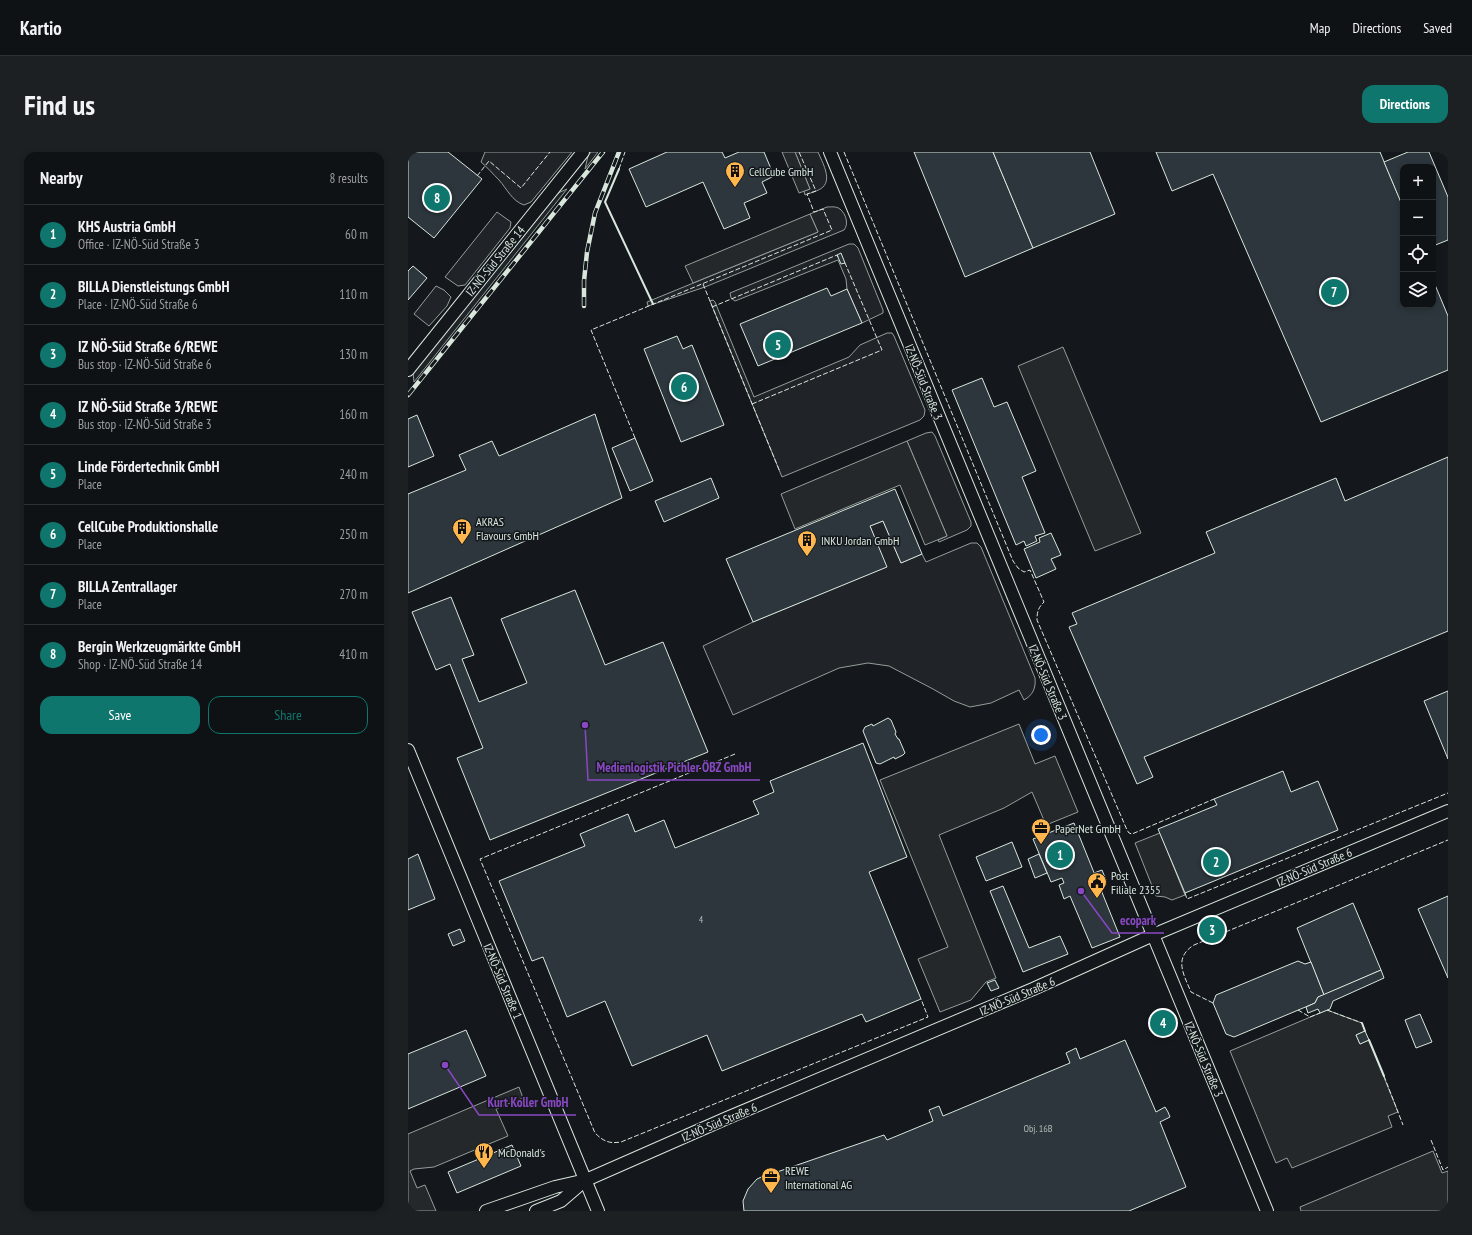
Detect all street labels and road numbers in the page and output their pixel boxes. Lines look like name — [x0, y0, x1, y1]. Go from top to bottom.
street label: IZ-NÖ-Süd Straße 14 — [462, 222, 528, 299]
street label: IZ-NÖ-Süd Straße 3 — [902, 342, 946, 422]
street label: IZ-NÖ-Süd Straße 3 — [1025, 642, 1071, 722]
street label: IZ-NÖ-Süd Straße 6 — [1274, 844, 1354, 890]
street label: IZ-NÖ-Süd Straße 1 — [480, 941, 526, 1021]
street label: IZ-NÖ-Süd Straße 6 — [977, 973, 1057, 1019]
street label: IZ-NÖ-Süd Straße 3 — [1181, 1019, 1227, 1099]
street label: IZ-NÖ-Süd Straße 6 — [679, 1099, 759, 1145]

